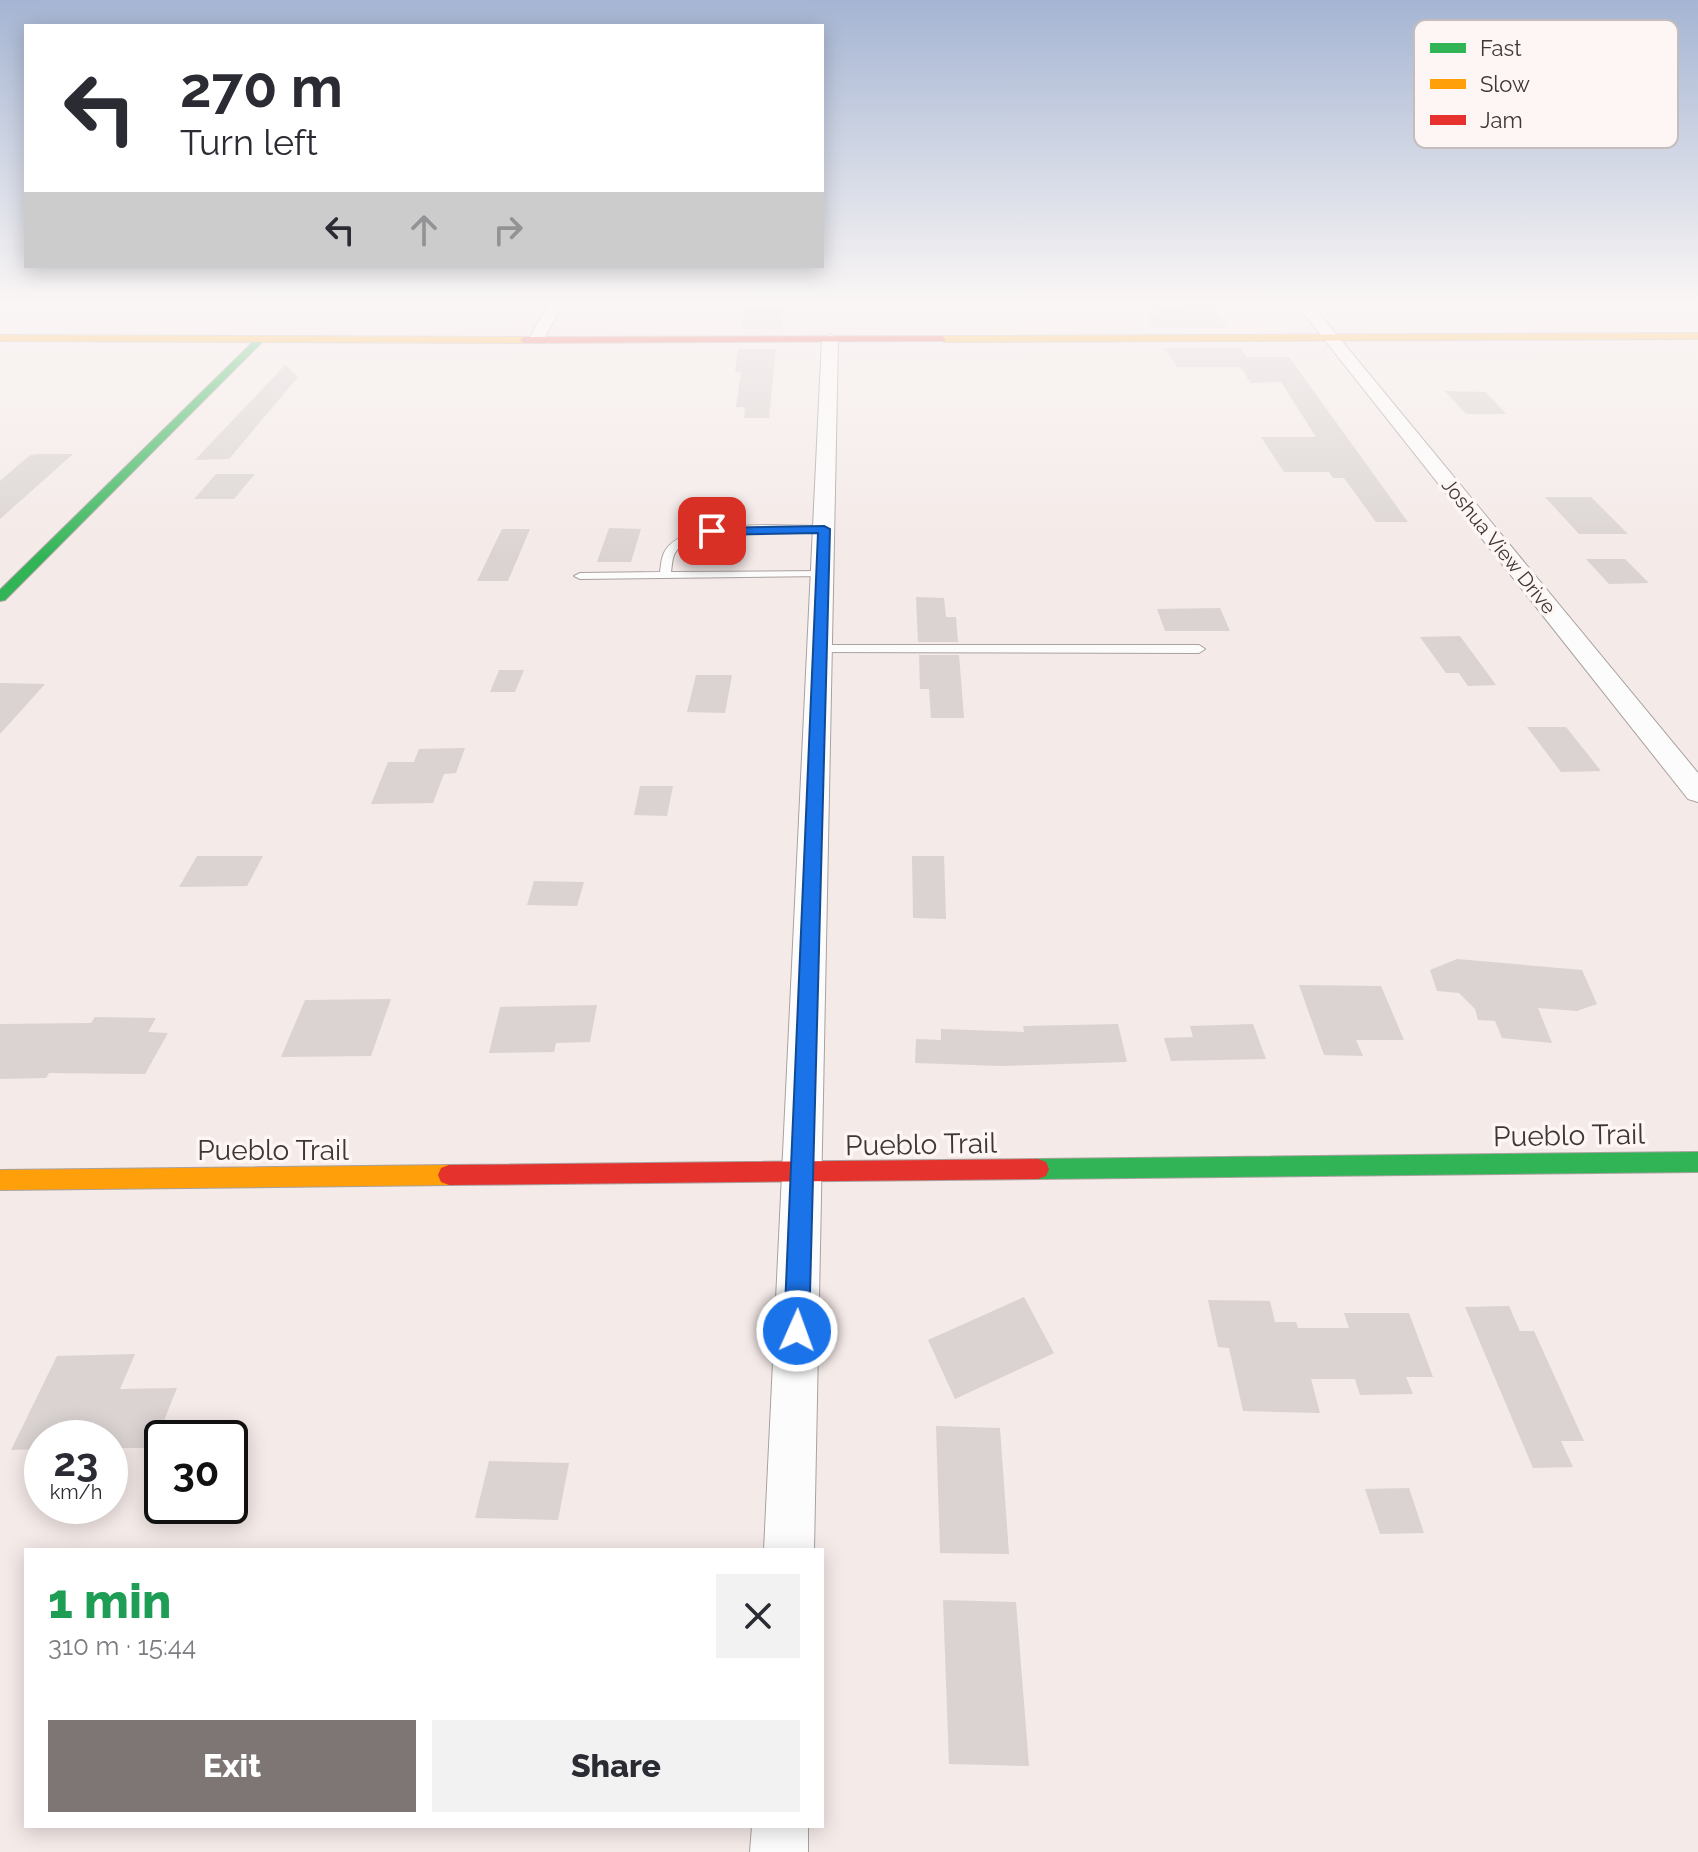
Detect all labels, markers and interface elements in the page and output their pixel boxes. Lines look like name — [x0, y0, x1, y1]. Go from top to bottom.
legend — [1414, 20, 1678, 148]
text: Fast — [1480, 35, 1522, 61]
text: 270 m — [180, 54, 343, 120]
icon: left — [48, 56, 152, 160]
text: Slow — [1480, 71, 1530, 97]
text: Jam — [1480, 107, 1523, 133]
text: Turn left — [180, 121, 318, 163]
icon: left — [318, 208, 362, 252]
icon: ahead — [402, 208, 446, 252]
icon: right — [486, 208, 530, 252]
street label: Joshua View Drive — [1437, 473, 1561, 619]
pin — [678, 497, 746, 565]
icon: arrive — [690, 509, 734, 553]
street label: Pueblo Trail — [1493, 1118, 1646, 1153]
street label: Pueblo Trail — [845, 1127, 998, 1162]
street label: Pueblo Trail — [197, 1134, 349, 1167]
position arrow — [755, 1289, 839, 1373]
speed limit sign: 30 — [144, 1420, 248, 1524]
text: 23 — [54, 1438, 98, 1485]
text: km/h — [50, 1480, 102, 1504]
text: 1 min — [48, 1573, 171, 1629]
button: close — [716, 1574, 800, 1658]
text: 310 m · 15:44 — [48, 1631, 196, 1661]
button: Exit — [48, 1720, 416, 1812]
button: Share — [432, 1720, 800, 1812]

